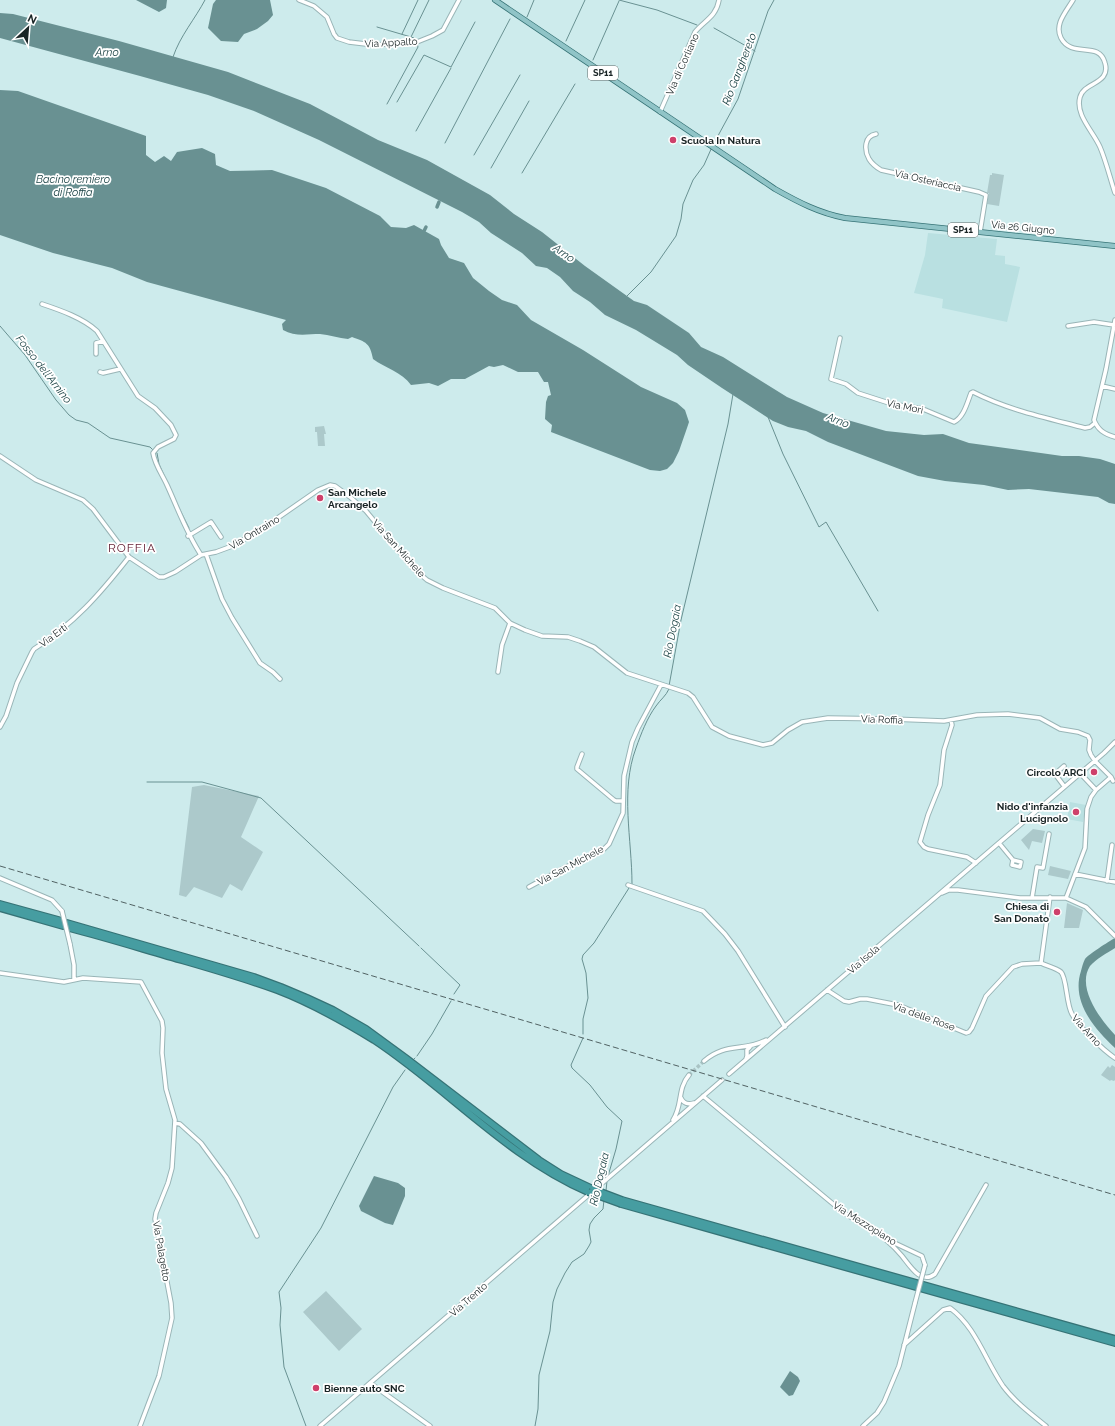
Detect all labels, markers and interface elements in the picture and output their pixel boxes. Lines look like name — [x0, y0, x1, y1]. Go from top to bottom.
north arrow — [8, 8, 48, 48]
text: N — [26, 12, 39, 27]
water label: Rio Ganghereto — [720, 31, 759, 107]
street label: Via di Corliano — [664, 32, 701, 97]
street label: Via Appalto — [364, 36, 418, 49]
water label: Arno — [94, 46, 119, 59]
road number: SP11 — [588, 66, 618, 80]
marker: Scuola In Natura — [668, 135, 678, 145]
place label: Scuola In Natura — [681, 135, 761, 146]
street label: Via Osteriaccia — [893, 167, 962, 194]
water label: Bacino remiero di Roffia — [36, 173, 110, 199]
street label: Via 26 Giugno — [991, 219, 1055, 236]
road number: SP11 — [948, 223, 978, 237]
water label: Arno — [550, 241, 577, 265]
water label: Fosso dell'Arnino — [13, 333, 74, 406]
street label: Via Mori — [886, 397, 924, 416]
water label: Arno — [824, 410, 851, 431]
place label: San Michele Arcangelo — [328, 487, 386, 510]
marker: San Michele Arcangelo — [315, 493, 325, 503]
street label: Via Ontraino — [227, 513, 281, 552]
street label: Via San Michele — [370, 517, 427, 579]
district label: ROFFIA — [108, 541, 156, 555]
water label: Rio Dogaia — [661, 603, 684, 659]
street label: Via Erti — [37, 622, 69, 649]
street label: Via Roffia — [861, 713, 903, 726]
place label: Circolo ARCI — [1027, 767, 1086, 778]
marker: Circolo ARCI — [1089, 767, 1099, 777]
place label: Nido d'infanzia Lucignolo — [997, 801, 1068, 824]
marker: Nido d'infanzia Lucignolo — [1071, 807, 1081, 817]
street label: Via San Michele — [535, 843, 605, 888]
place label: Chiesa di San Donato — [994, 901, 1049, 924]
marker: Chiesa di San Donato — [1052, 907, 1062, 917]
street label: Via Isola — [845, 943, 881, 976]
street label: Via delle Rose — [891, 1000, 957, 1033]
street label: Via Arno — [1070, 1012, 1104, 1048]
water label: Rio Dogaia — [587, 1151, 612, 1207]
street label: Via Mezzopiano — [831, 1199, 899, 1247]
street label: Via Palagetto — [151, 1220, 172, 1282]
street label: Via Trento — [447, 1280, 489, 1319]
marker: Bienne auto SNC — [311, 1383, 321, 1393]
place label: Bienne auto SNC — [324, 1383, 405, 1394]

